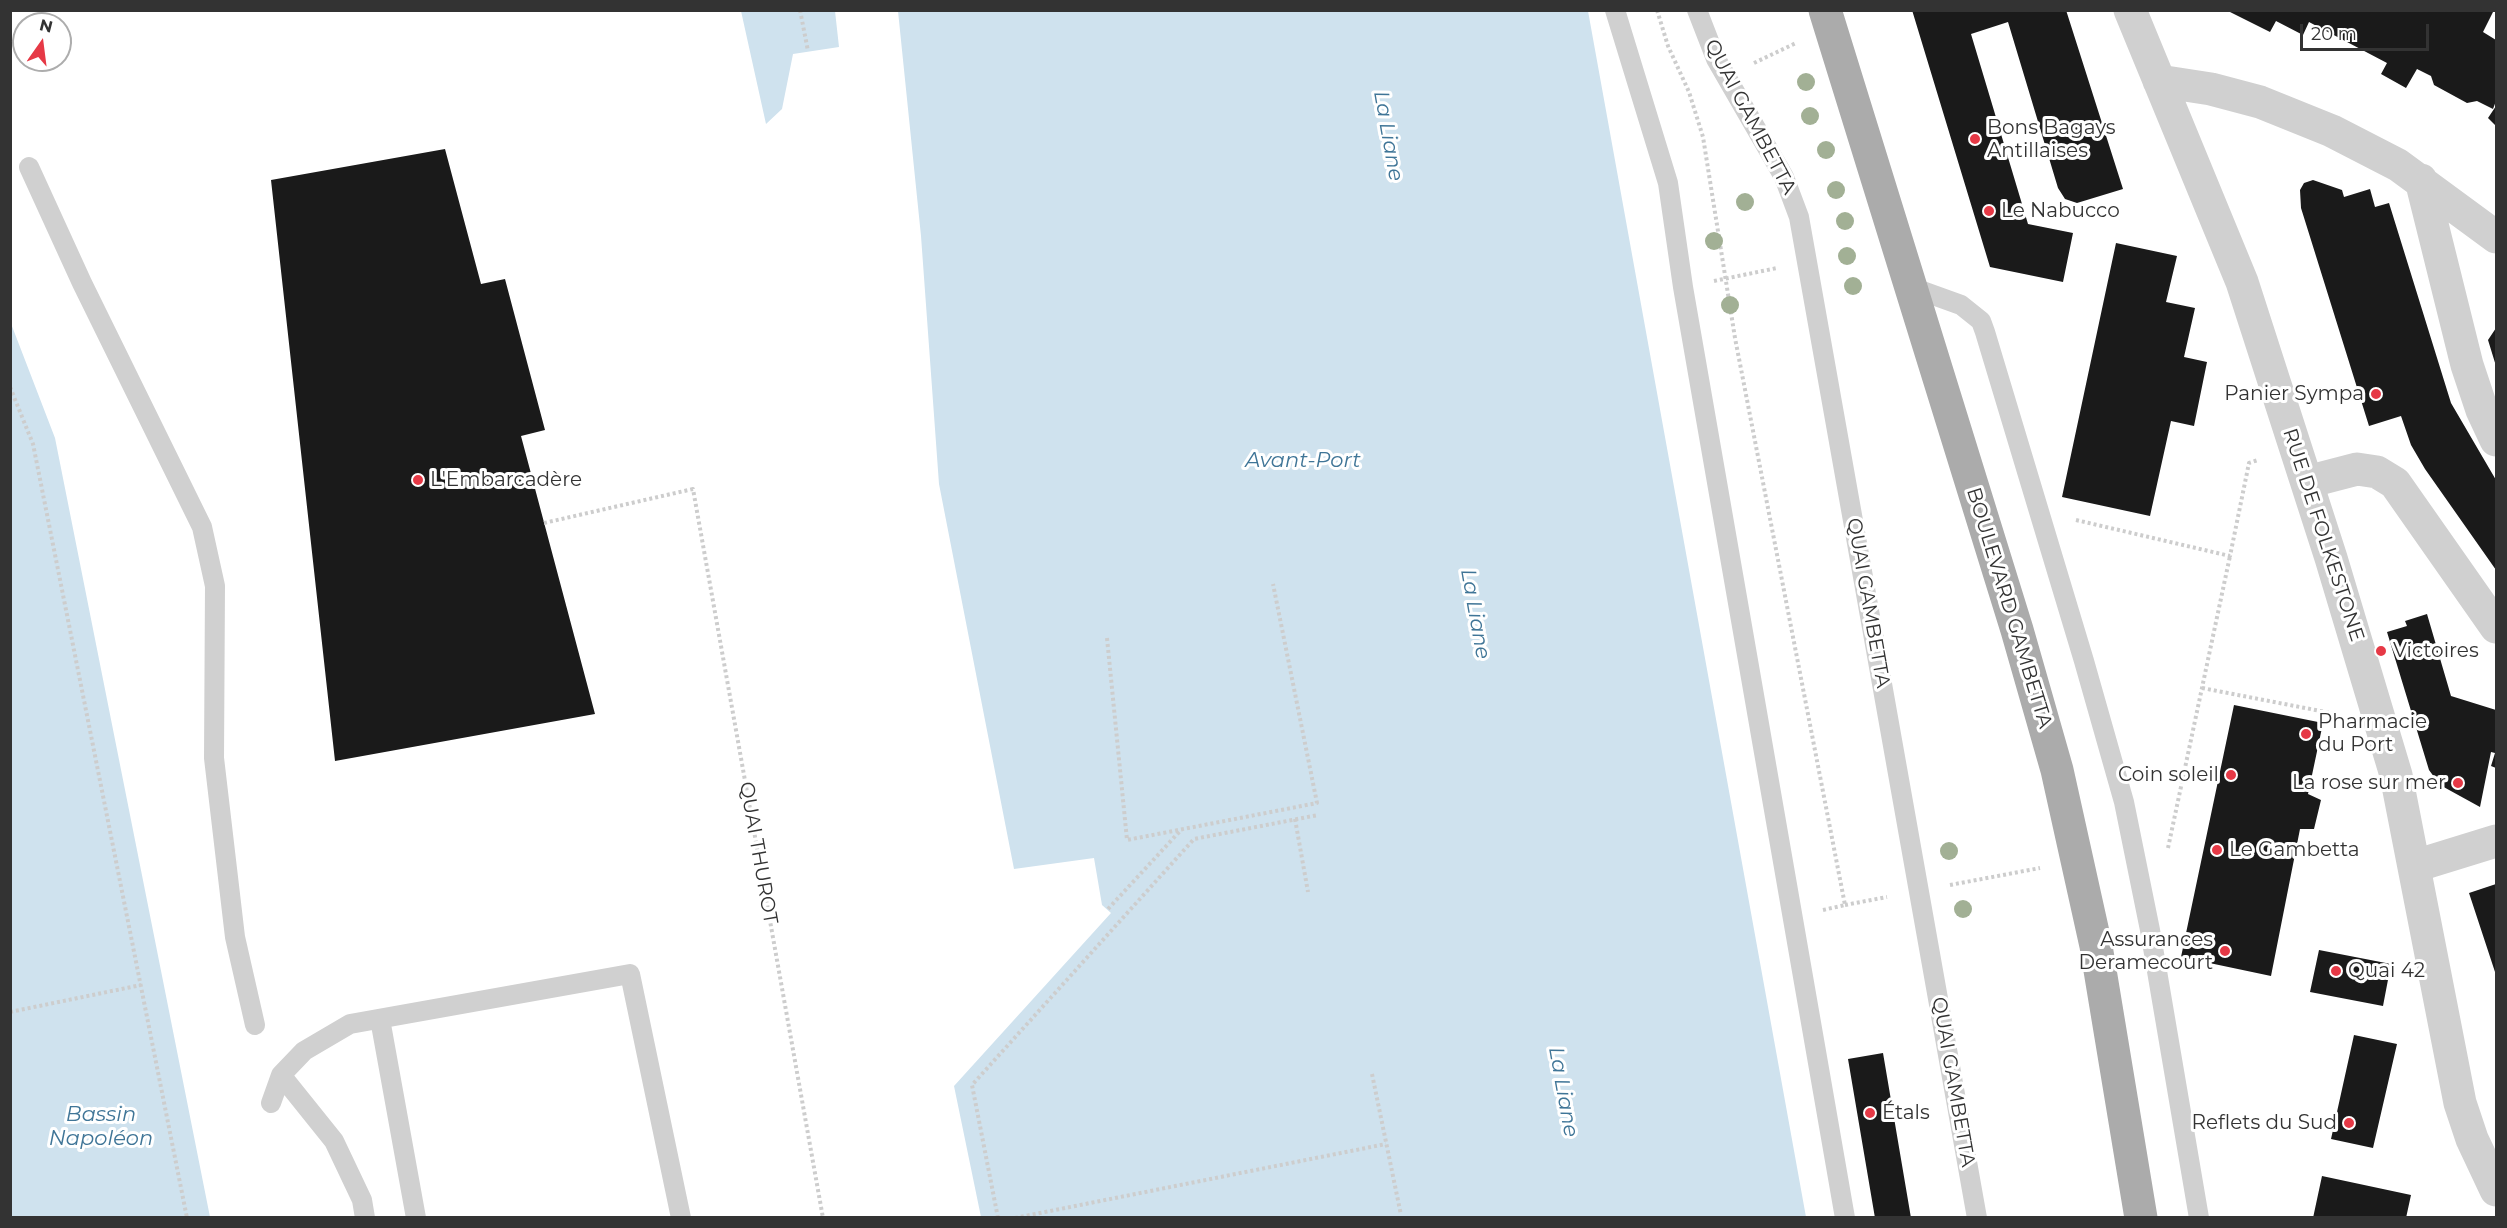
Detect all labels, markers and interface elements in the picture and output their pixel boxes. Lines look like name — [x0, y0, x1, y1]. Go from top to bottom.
north arrow — [12, 12, 72, 72]
scale bar — [2303, 12, 2432, 50]
text: N — [37, 15, 55, 37]
text: 20 m — [2311, 23, 2357, 45]
street label: QUAI GAMBETTA — [1699, 35, 1801, 199]
water label: La Liane — [1368, 89, 1408, 183]
place label: Bons Bagays Antillaises — [1987, 116, 2116, 163]
marker: Bons Bagays Antillaises — [1968, 132, 1982, 146]
place label: Le Nabucco — [2001, 199, 2120, 223]
marker: Le Nabucco — [1982, 204, 1996, 218]
place label: Panier Sympa — [2224, 382, 2364, 406]
marker: Panier Sympa — [2369, 387, 2383, 401]
street label: RUE DE FOLKESTONE — [2277, 425, 2369, 645]
water label: Avant-Port — [1245, 448, 1361, 474]
place label: L'Embarcadère — [430, 468, 582, 492]
marker: L'Embarcadère — [411, 473, 425, 487]
street label: BOULEVARD GAMBETTA — [1961, 485, 2057, 731]
street label: QUAI GAMBETTA — [1841, 516, 1895, 690]
water label: La Liane — [1455, 567, 1495, 661]
place label: Victoires — [2393, 639, 2479, 663]
marker: Victoires — [2374, 644, 2388, 658]
place label: Pharmacie du Port — [2318, 710, 2427, 757]
marker: Pharmacie du Port — [2299, 727, 2313, 741]
place label: Coin soleil — [2118, 763, 2219, 787]
marker: Coin soleil — [2224, 768, 2238, 782]
place label: La rose sur mer — [2292, 771, 2446, 795]
marker: La rose sur mer — [2451, 776, 2465, 790]
street label: QUAI THUROT — [734, 780, 782, 926]
place label: Le Gambetta — [2229, 838, 2359, 862]
marker: Le Gambetta — [2210, 843, 2224, 857]
place label: Assurances Deramecourt — [2079, 928, 2213, 975]
marker: Assurances Deramecourt — [2218, 944, 2232, 958]
place label: Quai 42 — [2348, 959, 2425, 983]
marker: Quai 42 — [2329, 964, 2343, 978]
street label: QUAI GAMBETTA — [1926, 995, 1980, 1169]
water label: La Liane — [1543, 1045, 1583, 1139]
place label: Étals — [1882, 1101, 1930, 1125]
water label: Bassin Napoléon — [49, 1102, 153, 1152]
marker: Étals — [1863, 1106, 1877, 1120]
place label: Reflets du Sud — [2192, 1111, 2337, 1135]
marker: Reflets du Sud — [2342, 1116, 2356, 1130]

